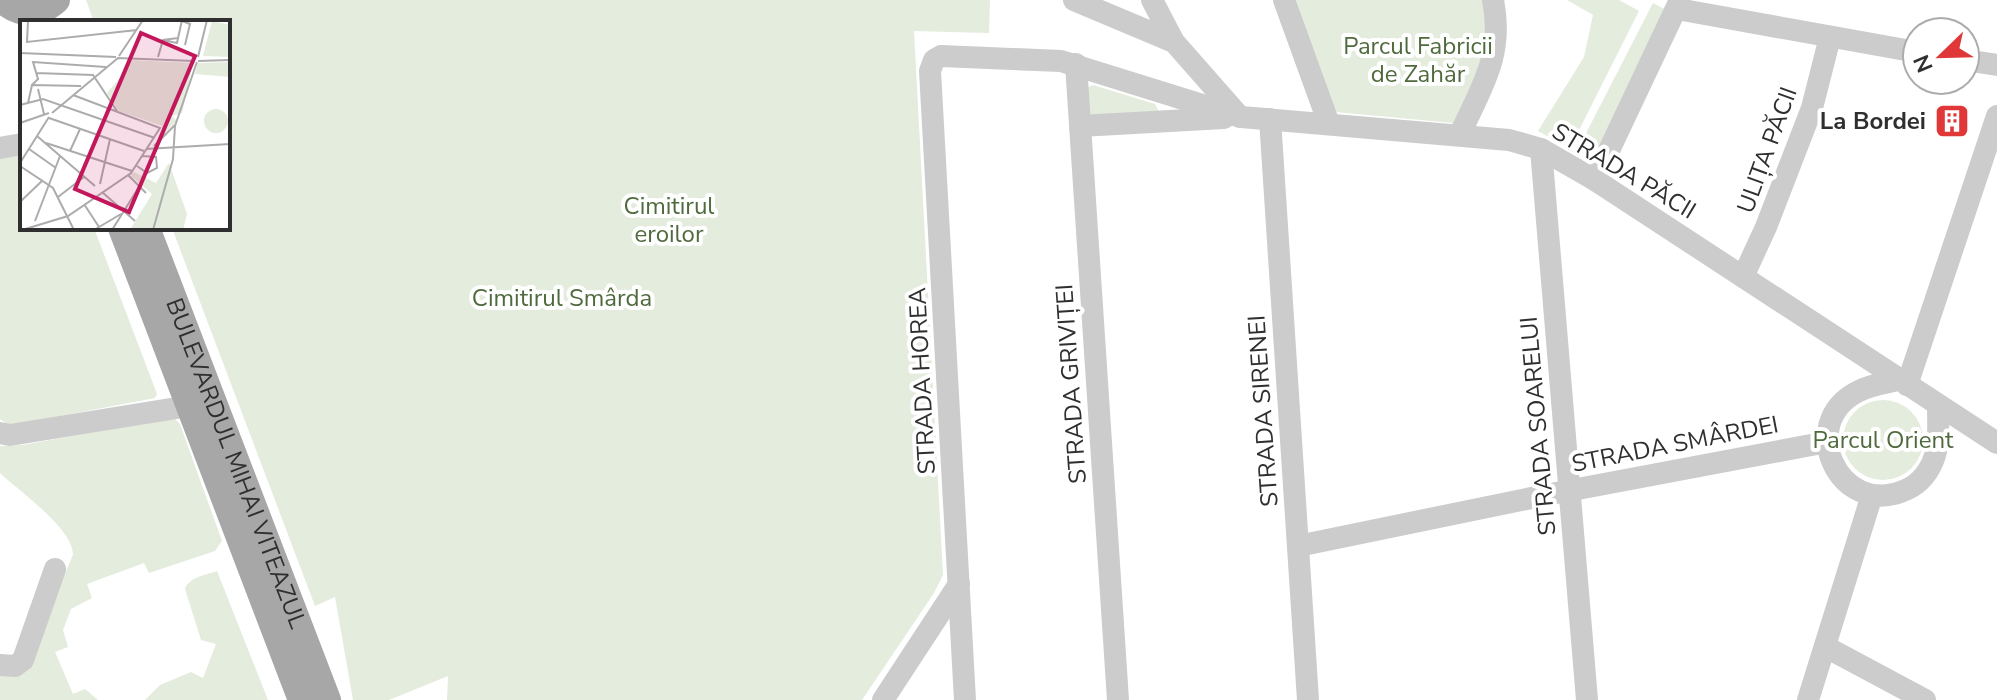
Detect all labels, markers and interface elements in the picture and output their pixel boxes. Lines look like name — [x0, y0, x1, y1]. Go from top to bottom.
north arrow — [1901, 16, 1981, 96]
inset map — [20, 20, 230, 230]
park label: Parcul Fabricii de Zahăr — [1343, 30, 1493, 90]
text: N — [1906, 50, 1941, 77]
street label: ULIȚA PĂCII — [1729, 82, 1805, 218]
building icon: La Bordei — [1933, 102, 1971, 140]
place label: La Bordei — [1820, 105, 1926, 137]
street label: STRADA PĂCII — [1546, 115, 1702, 227]
park label: Cimitirul eroilor — [624, 190, 714, 250]
park label: Cimitirul Smârda — [472, 282, 652, 314]
street label: STRADA GRIVIȚEI — [1048, 283, 1094, 485]
street label: STRADA HOREA — [901, 286, 943, 475]
street label: BULEVARDUL MIHAI VITEAZUL — [158, 293, 314, 633]
street label: STRADA SIRENEI — [1240, 314, 1286, 508]
street label: STRADA SOARELUI — [1512, 315, 1564, 537]
street label: STRADA SMÂRDEI — [1569, 408, 1781, 480]
park label: Parcul Orient — [1813, 424, 1954, 456]

